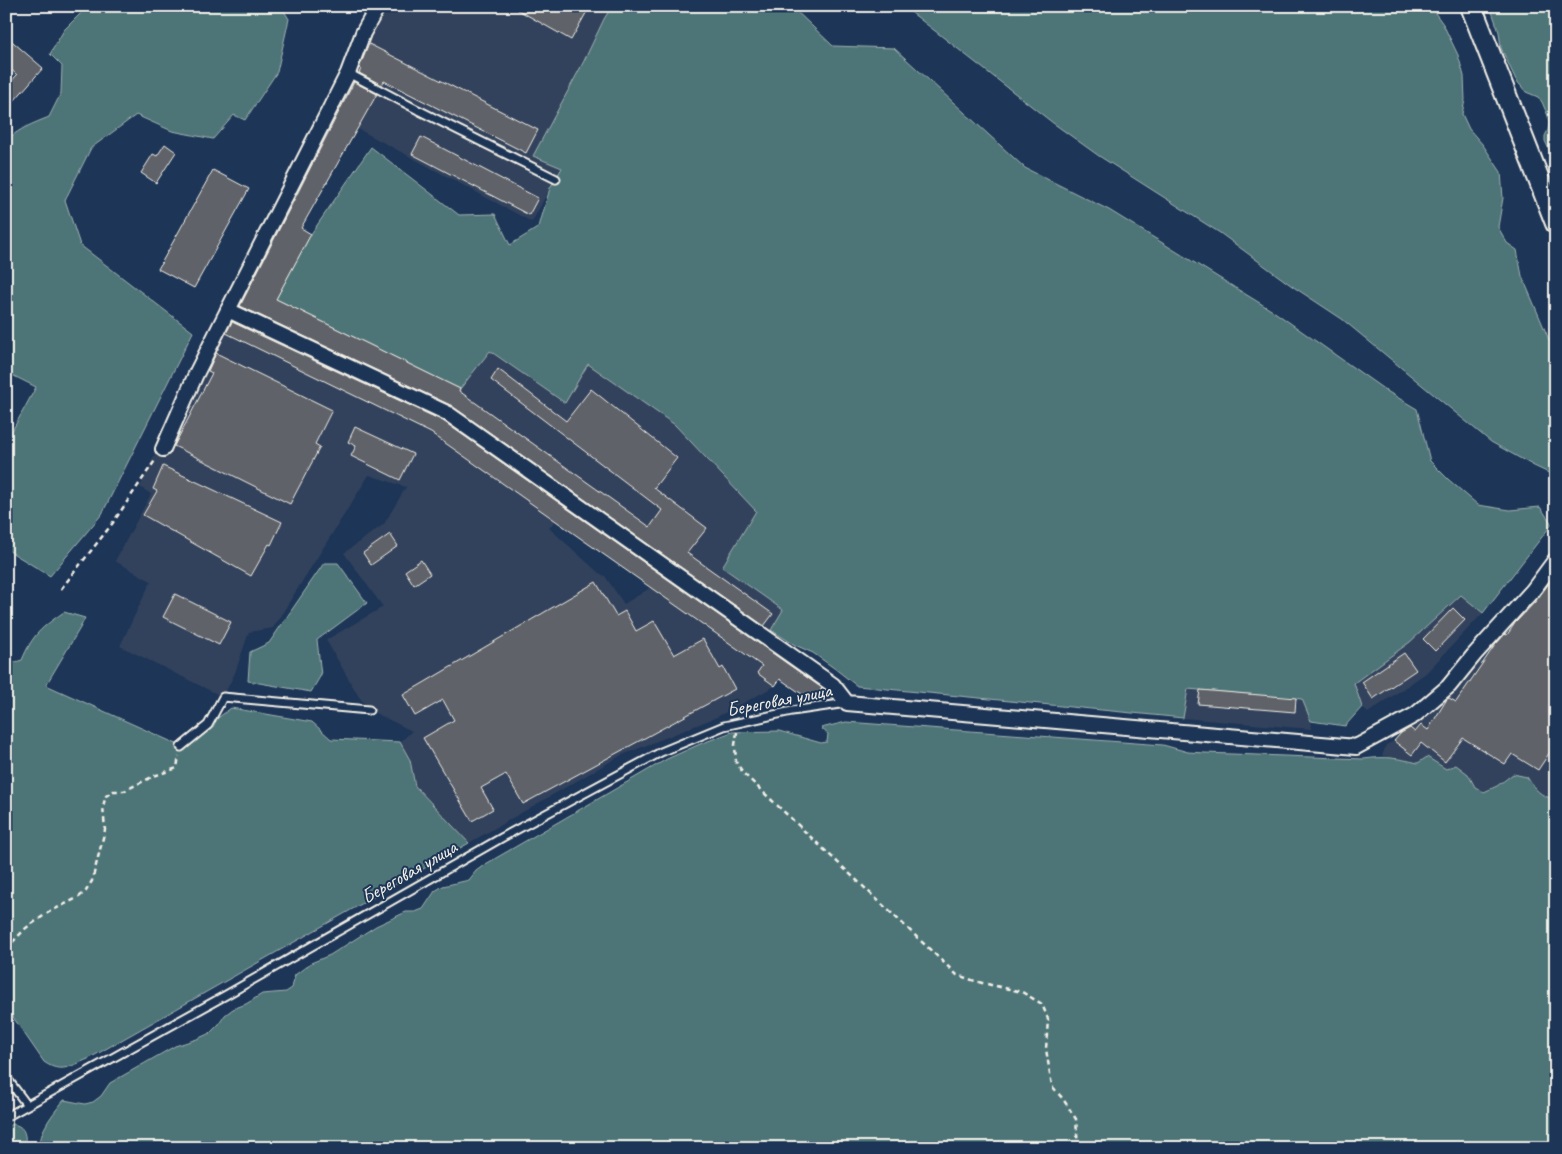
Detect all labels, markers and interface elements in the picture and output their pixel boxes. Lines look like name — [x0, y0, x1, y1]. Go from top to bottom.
street label: Береговая улица — [724, 677, 835, 722]
street label: Береговая улица — [357, 834, 463, 909]

